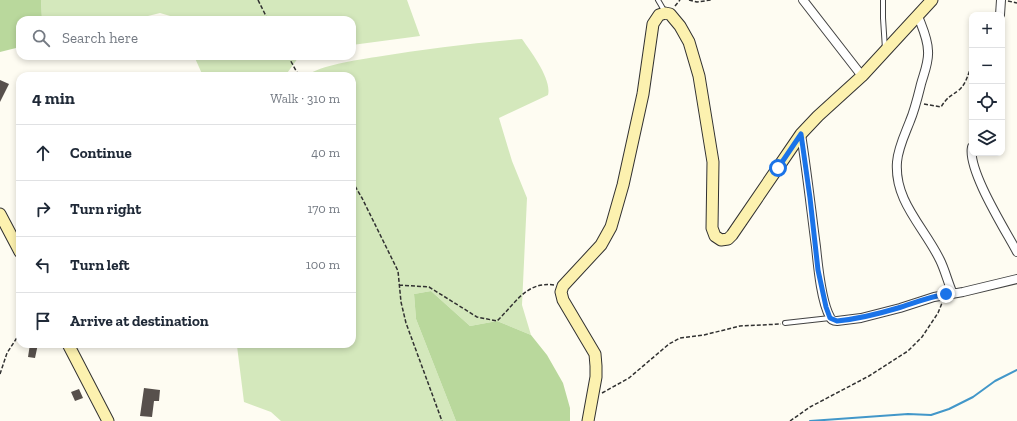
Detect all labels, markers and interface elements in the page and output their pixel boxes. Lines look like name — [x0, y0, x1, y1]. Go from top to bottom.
map controls — [969, 12, 1005, 156]
button: + — [969, 12, 1005, 48]
search box — [16, 16, 356, 60]
icon: search — [30, 27, 52, 49]
text: Search here — [62, 29, 138, 47]
button: − — [969, 48, 1005, 84]
button: locate — [969, 84, 1005, 120]
text: 4 min — [32, 88, 75, 108]
text: Walk · 310 m — [270, 91, 340, 106]
button: layers — [969, 120, 1005, 156]
icon: ahead — [32, 142, 54, 164]
text: Continue — [70, 144, 132, 162]
text: 40 m — [311, 145, 340, 160]
route start — [769, 159, 787, 177]
icon: right — [32, 198, 54, 220]
text: Turn right — [70, 200, 141, 218]
text: 170 m — [307, 201, 340, 216]
icon: left — [32, 254, 54, 276]
text: Turn left — [70, 256, 130, 274]
text: 100 m — [306, 257, 340, 272]
route end — [937, 285, 955, 303]
icon: arrive — [32, 310, 54, 332]
text: Arrive at destination — [70, 312, 209, 330]

